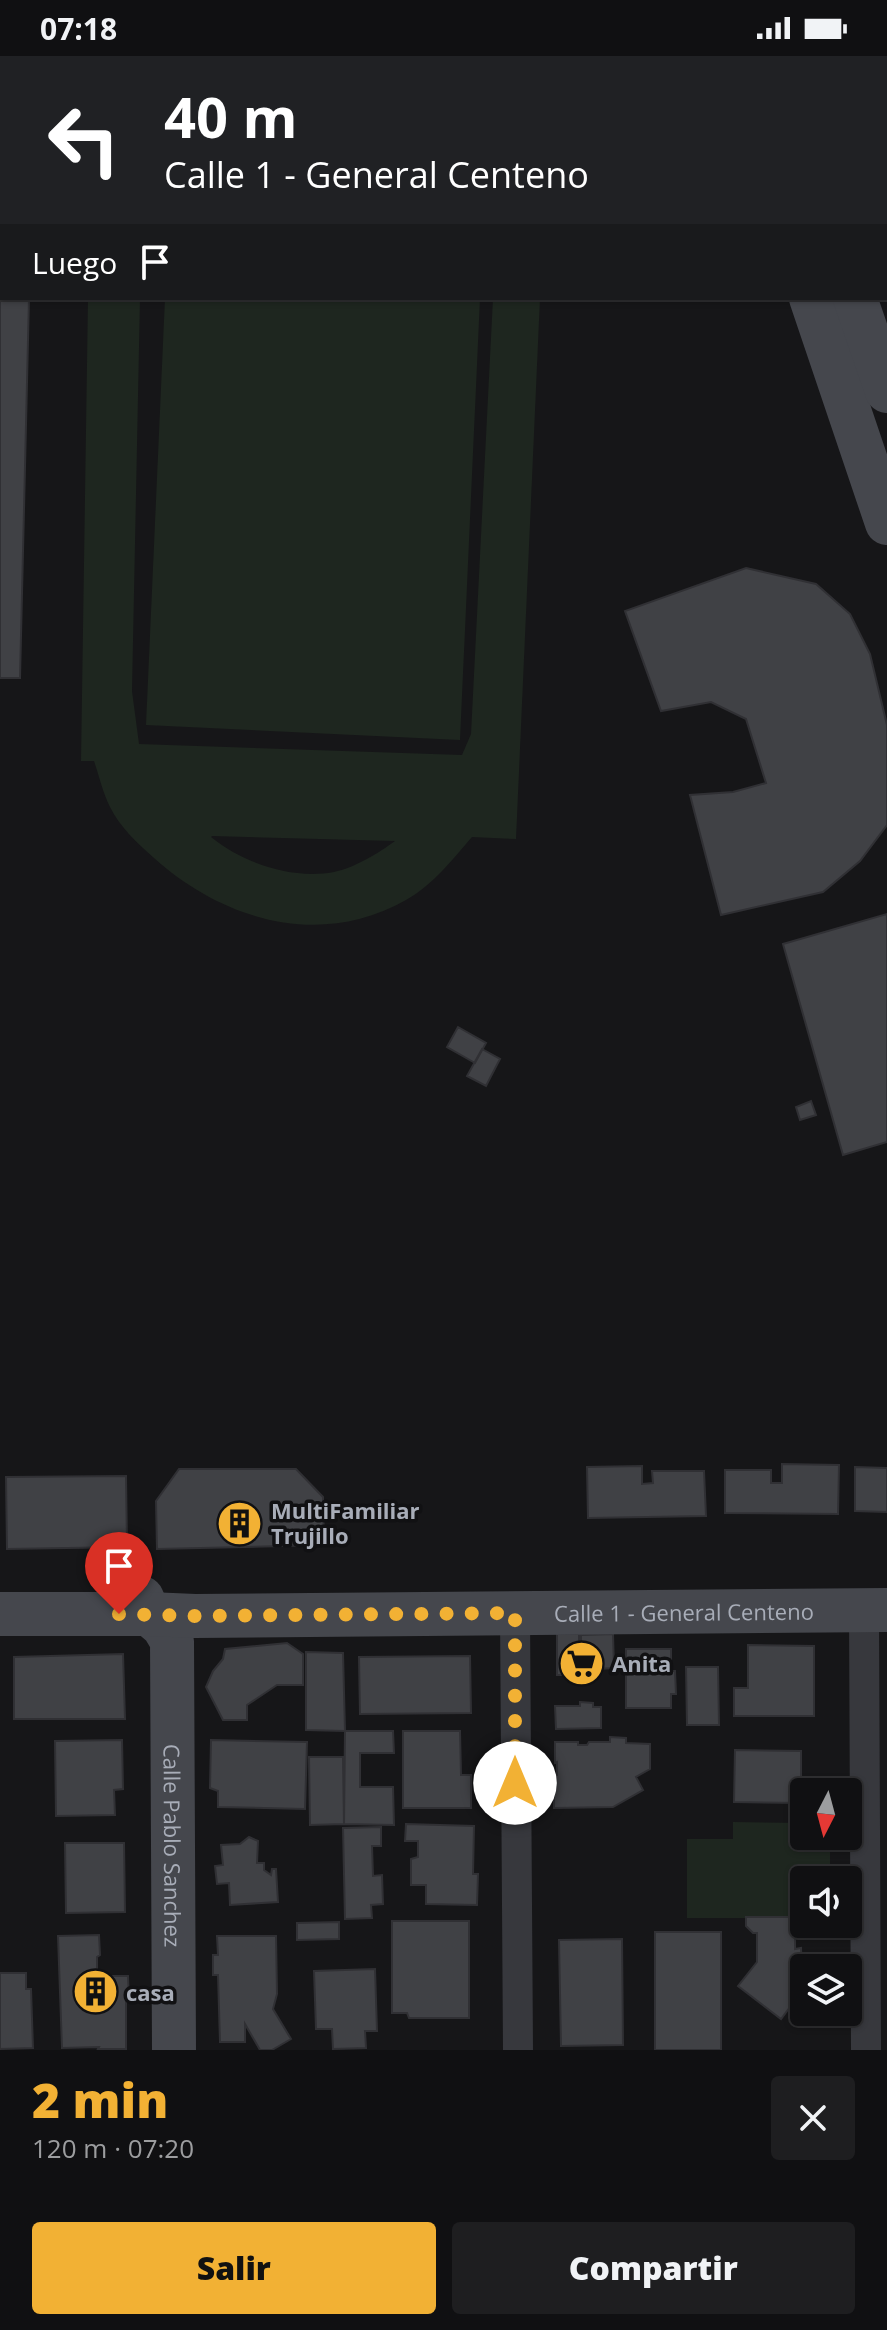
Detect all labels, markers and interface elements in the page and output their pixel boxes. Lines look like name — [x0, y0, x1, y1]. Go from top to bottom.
text: 07:18 — [40, 8, 117, 49]
text: 40 m — [164, 78, 298, 154]
icon: left — [32, 88, 136, 192]
text: Calle 1 - General Centeno — [164, 150, 589, 199]
icon: arrive — [133, 240, 177, 284]
text: Luego — [32, 242, 117, 283]
place label: MultiFamiliar Trujillo — [271, 1495, 420, 1550]
building icon: MultiFamiliar Trujillo — [216, 1499, 264, 1547]
pin — [85, 1532, 153, 1614]
icon: arrive — [97, 1544, 141, 1588]
street label: Calle 1 - General Centeno — [554, 1596, 814, 1628]
supermarket icon: Anita — [557, 1639, 605, 1687]
place label: Anita — [612, 1648, 671, 1678]
position arrow — [473, 1741, 557, 1825]
street label: Calle Pablo Sanchez — [158, 1744, 188, 1947]
north arrow — [790, 1778, 862, 1850]
map controls — [790, 1778, 862, 2026]
button: sound — [790, 1866, 862, 1938]
button: layers — [790, 1954, 862, 2026]
building icon: casa — [71, 1968, 119, 2016]
place label: casa — [126, 1977, 175, 2007]
text: 2 min — [32, 2067, 168, 2132]
button: close — [771, 2076, 855, 2160]
text: 120 m · 07:20 — [32, 2130, 194, 2166]
button: Salir — [32, 2222, 436, 2314]
button: Compartir — [452, 2222, 855, 2314]

